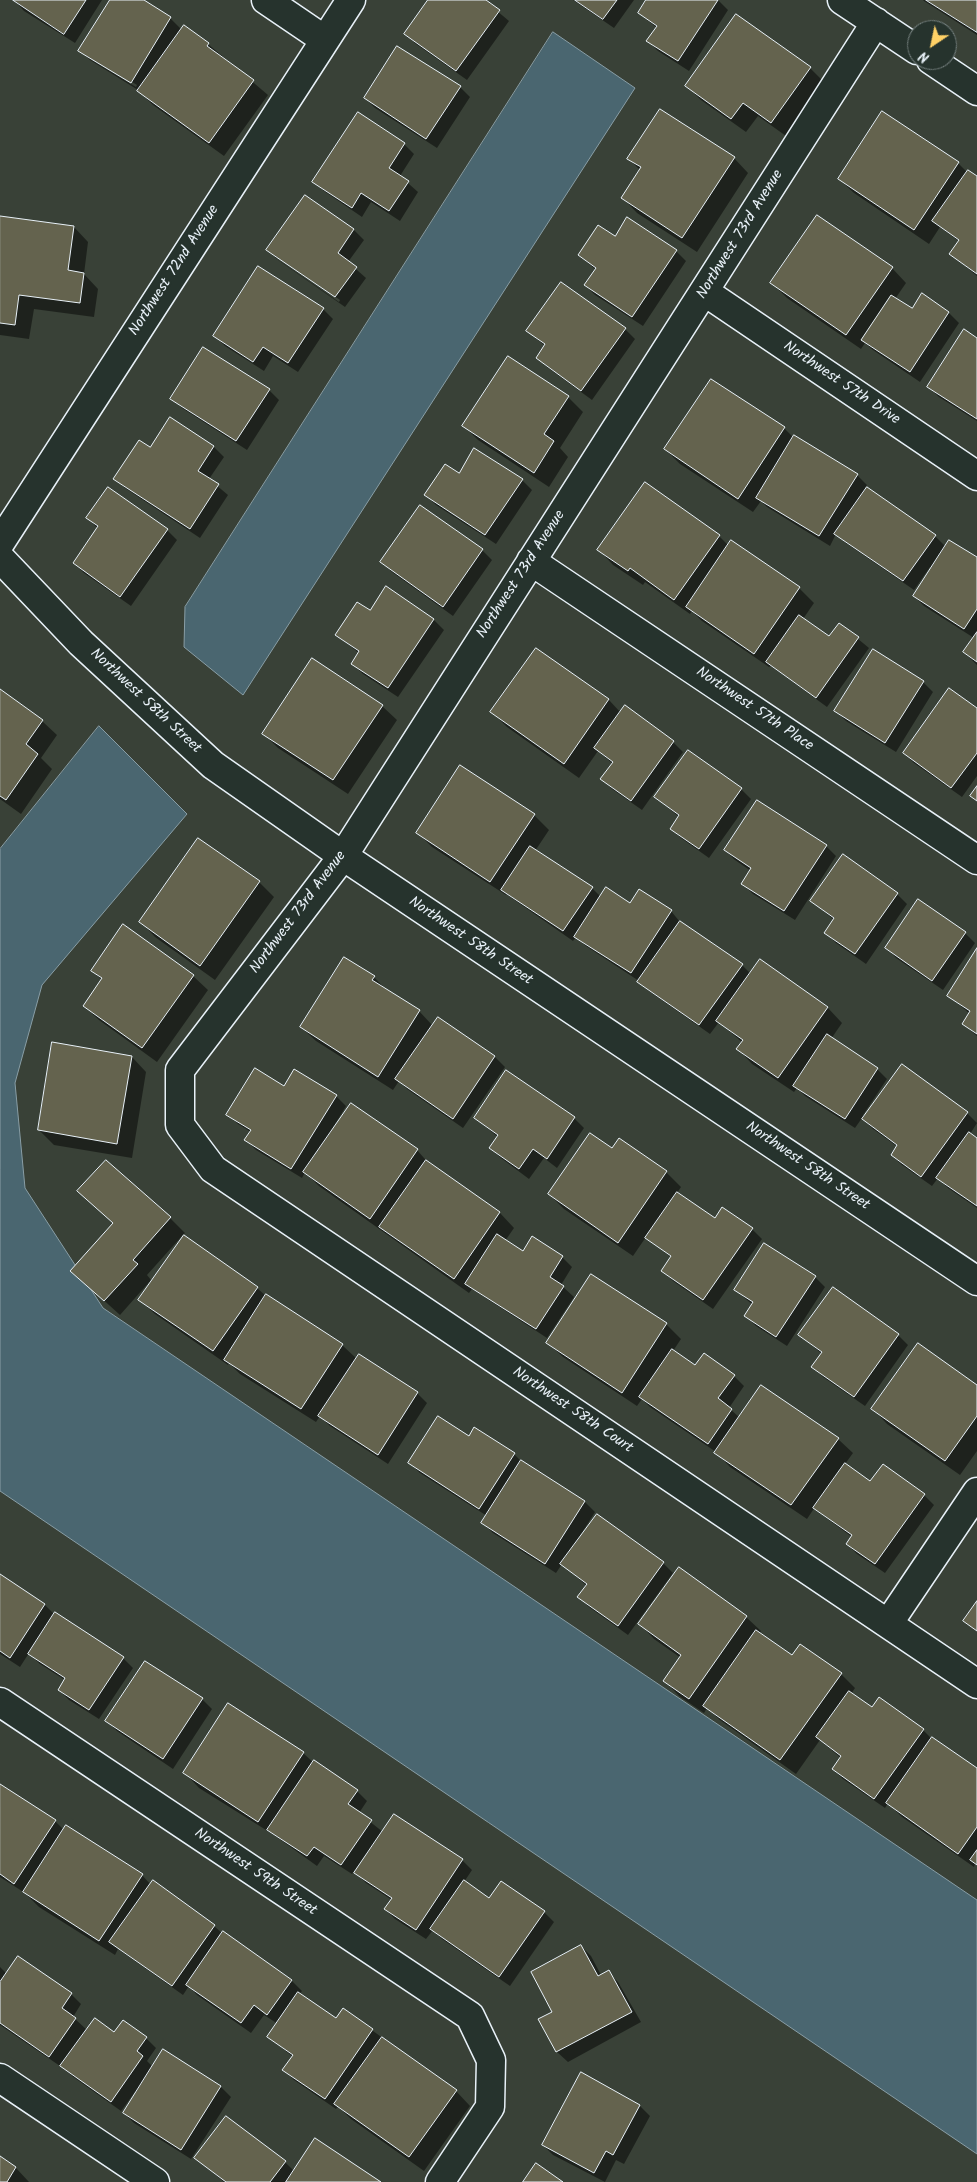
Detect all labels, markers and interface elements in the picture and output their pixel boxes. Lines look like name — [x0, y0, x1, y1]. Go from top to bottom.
north arrow — [907, 20, 957, 70]
text: N — [914, 45, 934, 68]
street label: Northwest 73rd Avenue — [694, 167, 788, 303]
street label: Northwest 72nd Avenue — [126, 202, 224, 340]
street label: Northwest 57th Drive — [779, 338, 903, 430]
street label: Northwest 73rd Avenue — [474, 508, 570, 642]
street label: Northwest 58th Street — [86, 646, 204, 758]
street label: Northwest 57th Place — [692, 664, 816, 756]
street label: Northwest 73rd Avenue — [247, 848, 351, 978]
street label: Northwest 58th Street — [405, 894, 535, 990]
street label: Northwest 58th Street — [742, 1119, 872, 1215]
street label: Northwest 58th Court — [508, 1364, 636, 1458]
street label: Northwest 59th Street — [190, 1825, 320, 1921]

